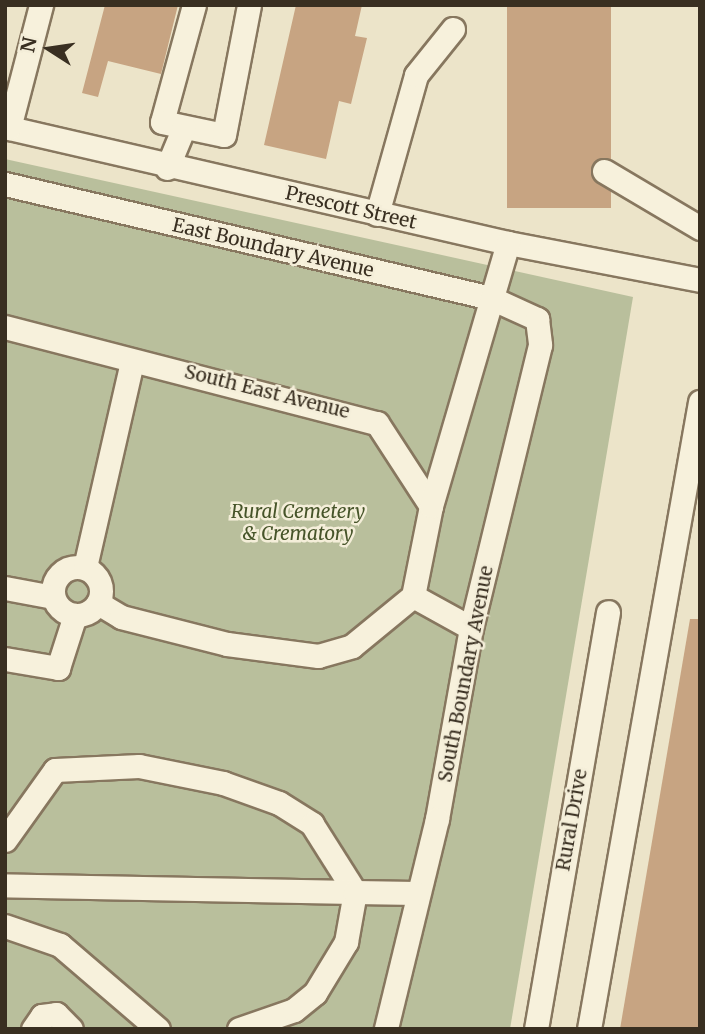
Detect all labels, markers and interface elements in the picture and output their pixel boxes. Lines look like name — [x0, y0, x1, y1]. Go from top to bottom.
north arrow — [14, 14, 84, 84]
text: N — [15, 35, 42, 54]
street label: Prescott Street — [283, 182, 419, 234]
street label: East Boundary Avenue — [170, 214, 376, 282]
street label: South East Avenue — [182, 360, 352, 424]
park label: Rural Cemetery & Crematory — [231, 501, 365, 545]
street label: South Boundary Avenue — [434, 564, 498, 784]
street label: Rural Drive — [552, 767, 592, 873]

